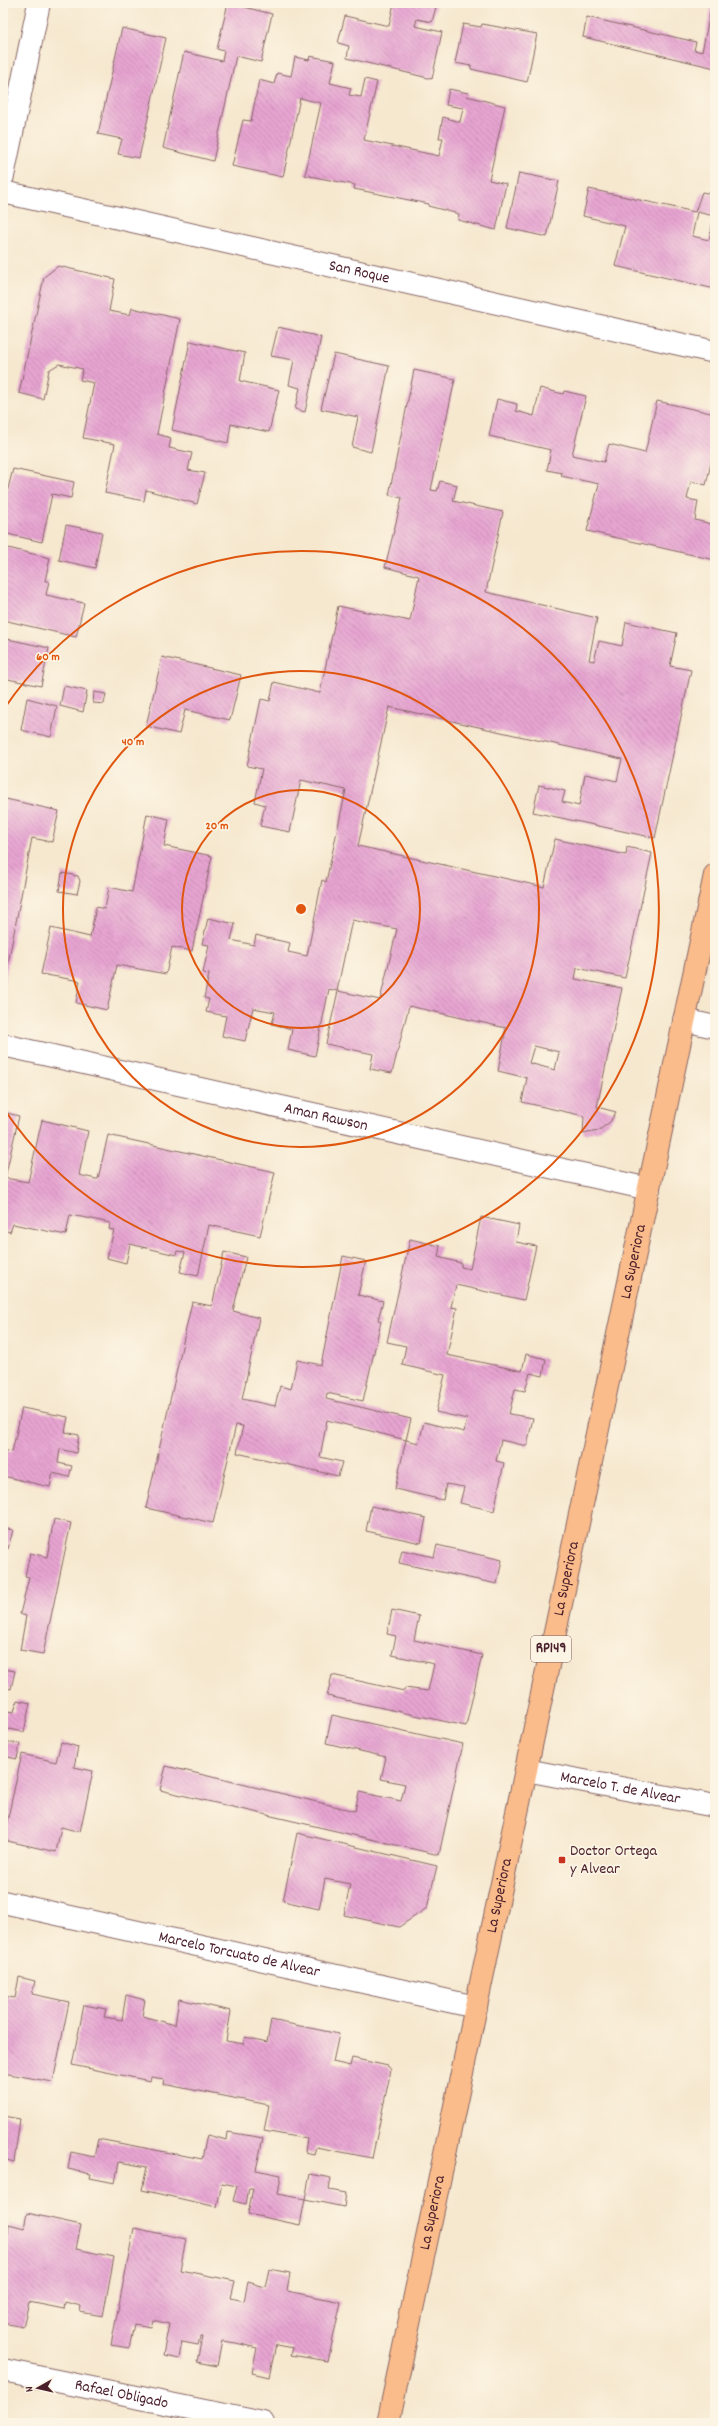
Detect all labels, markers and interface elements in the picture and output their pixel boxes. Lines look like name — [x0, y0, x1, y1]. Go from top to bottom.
street label: San Roque — [327, 254, 392, 290]
text: 60 m — [36, 649, 60, 666]
text: 40 m — [122, 734, 144, 751]
text: 20 m — [206, 818, 228, 835]
centre of rings — [294, 902, 308, 916]
street label: Aman Rawson — [282, 1097, 370, 1138]
street label: La Superiora — [614, 1222, 652, 1301]
street label: La Superiora — [547, 1539, 586, 1618]
road number: RP149 — [531, 1636, 571, 1662]
street label: Marcelo T. de Alvear — [558, 1765, 682, 1811]
place label: Doctor Ortega y Alvear — [570, 1840, 658, 1881]
marker: Doctor Ortega y Alvear — [557, 1855, 567, 1865]
street label: La Superiora — [480, 1856, 519, 1935]
street label: Marcelo Torcuato de Alvear — [156, 1925, 322, 1984]
street label: La Superiora — [413, 2173, 452, 2252]
north arrow — [18, 2368, 58, 2408]
street label: Rafael Obligado — [73, 2373, 170, 2415]
text: N — [22, 2385, 38, 2393]

